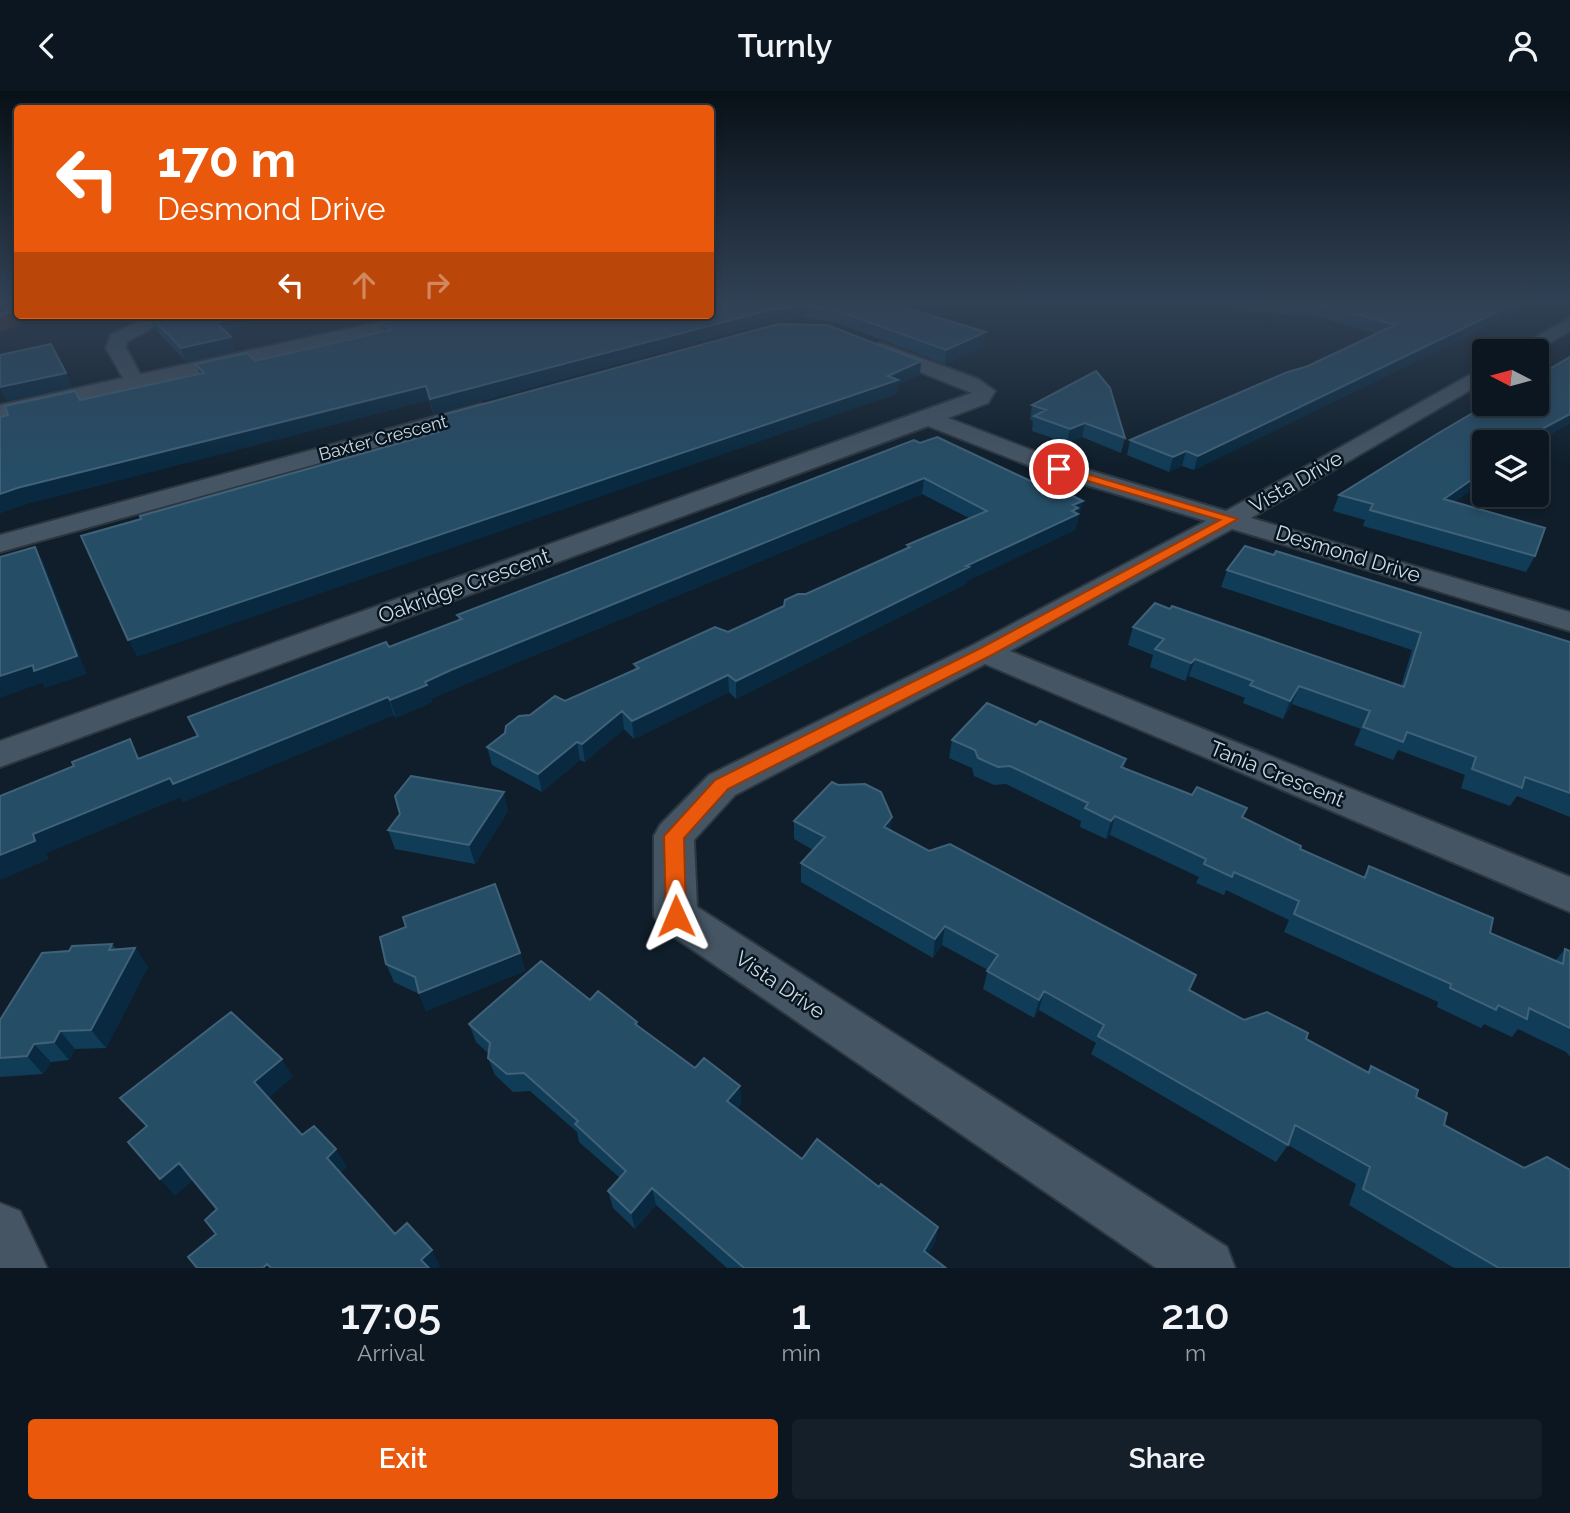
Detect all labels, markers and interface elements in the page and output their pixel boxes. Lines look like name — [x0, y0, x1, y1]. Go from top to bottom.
icon: back — [28, 27, 66, 65]
text: Turnly — [738, 27, 832, 64]
icon: person — [1504, 27, 1542, 65]
text: 170 m — [157, 131, 296, 188]
icon: left — [42, 133, 133, 224]
text: Desmond Drive — [157, 190, 386, 227]
icon: left — [272, 266, 310, 304]
icon: ahead — [345, 266, 383, 304]
icon: right — [418, 266, 456, 304]
north arrow — [1472, 339, 1549, 417]
map controls — [1472, 339, 1549, 507]
street label: Baxter Crescent — [316, 410, 449, 465]
button: layers — [1472, 430, 1549, 507]
pin — [1029, 439, 1089, 499]
street label: Vista Drive — [1245, 445, 1347, 518]
icon: arrive — [1040, 450, 1078, 488]
street label: Desmond Drive — [1273, 520, 1424, 587]
street label: Oakridge Crescent — [375, 543, 553, 628]
street label: Tania Crescent — [1206, 735, 1348, 812]
position arrow — [639, 879, 713, 953]
street label: Vista Drive — [731, 945, 830, 1024]
text: 17:05 — [340, 1290, 441, 1339]
text: 1 — [791, 1290, 811, 1339]
text: 210 — [1161, 1290, 1230, 1339]
text: Arrival — [357, 1339, 424, 1366]
text: min — [781, 1339, 821, 1366]
text: m — [1185, 1339, 1206, 1366]
button: Exit — [28, 1419, 778, 1499]
button: Share — [792, 1419, 1542, 1499]

